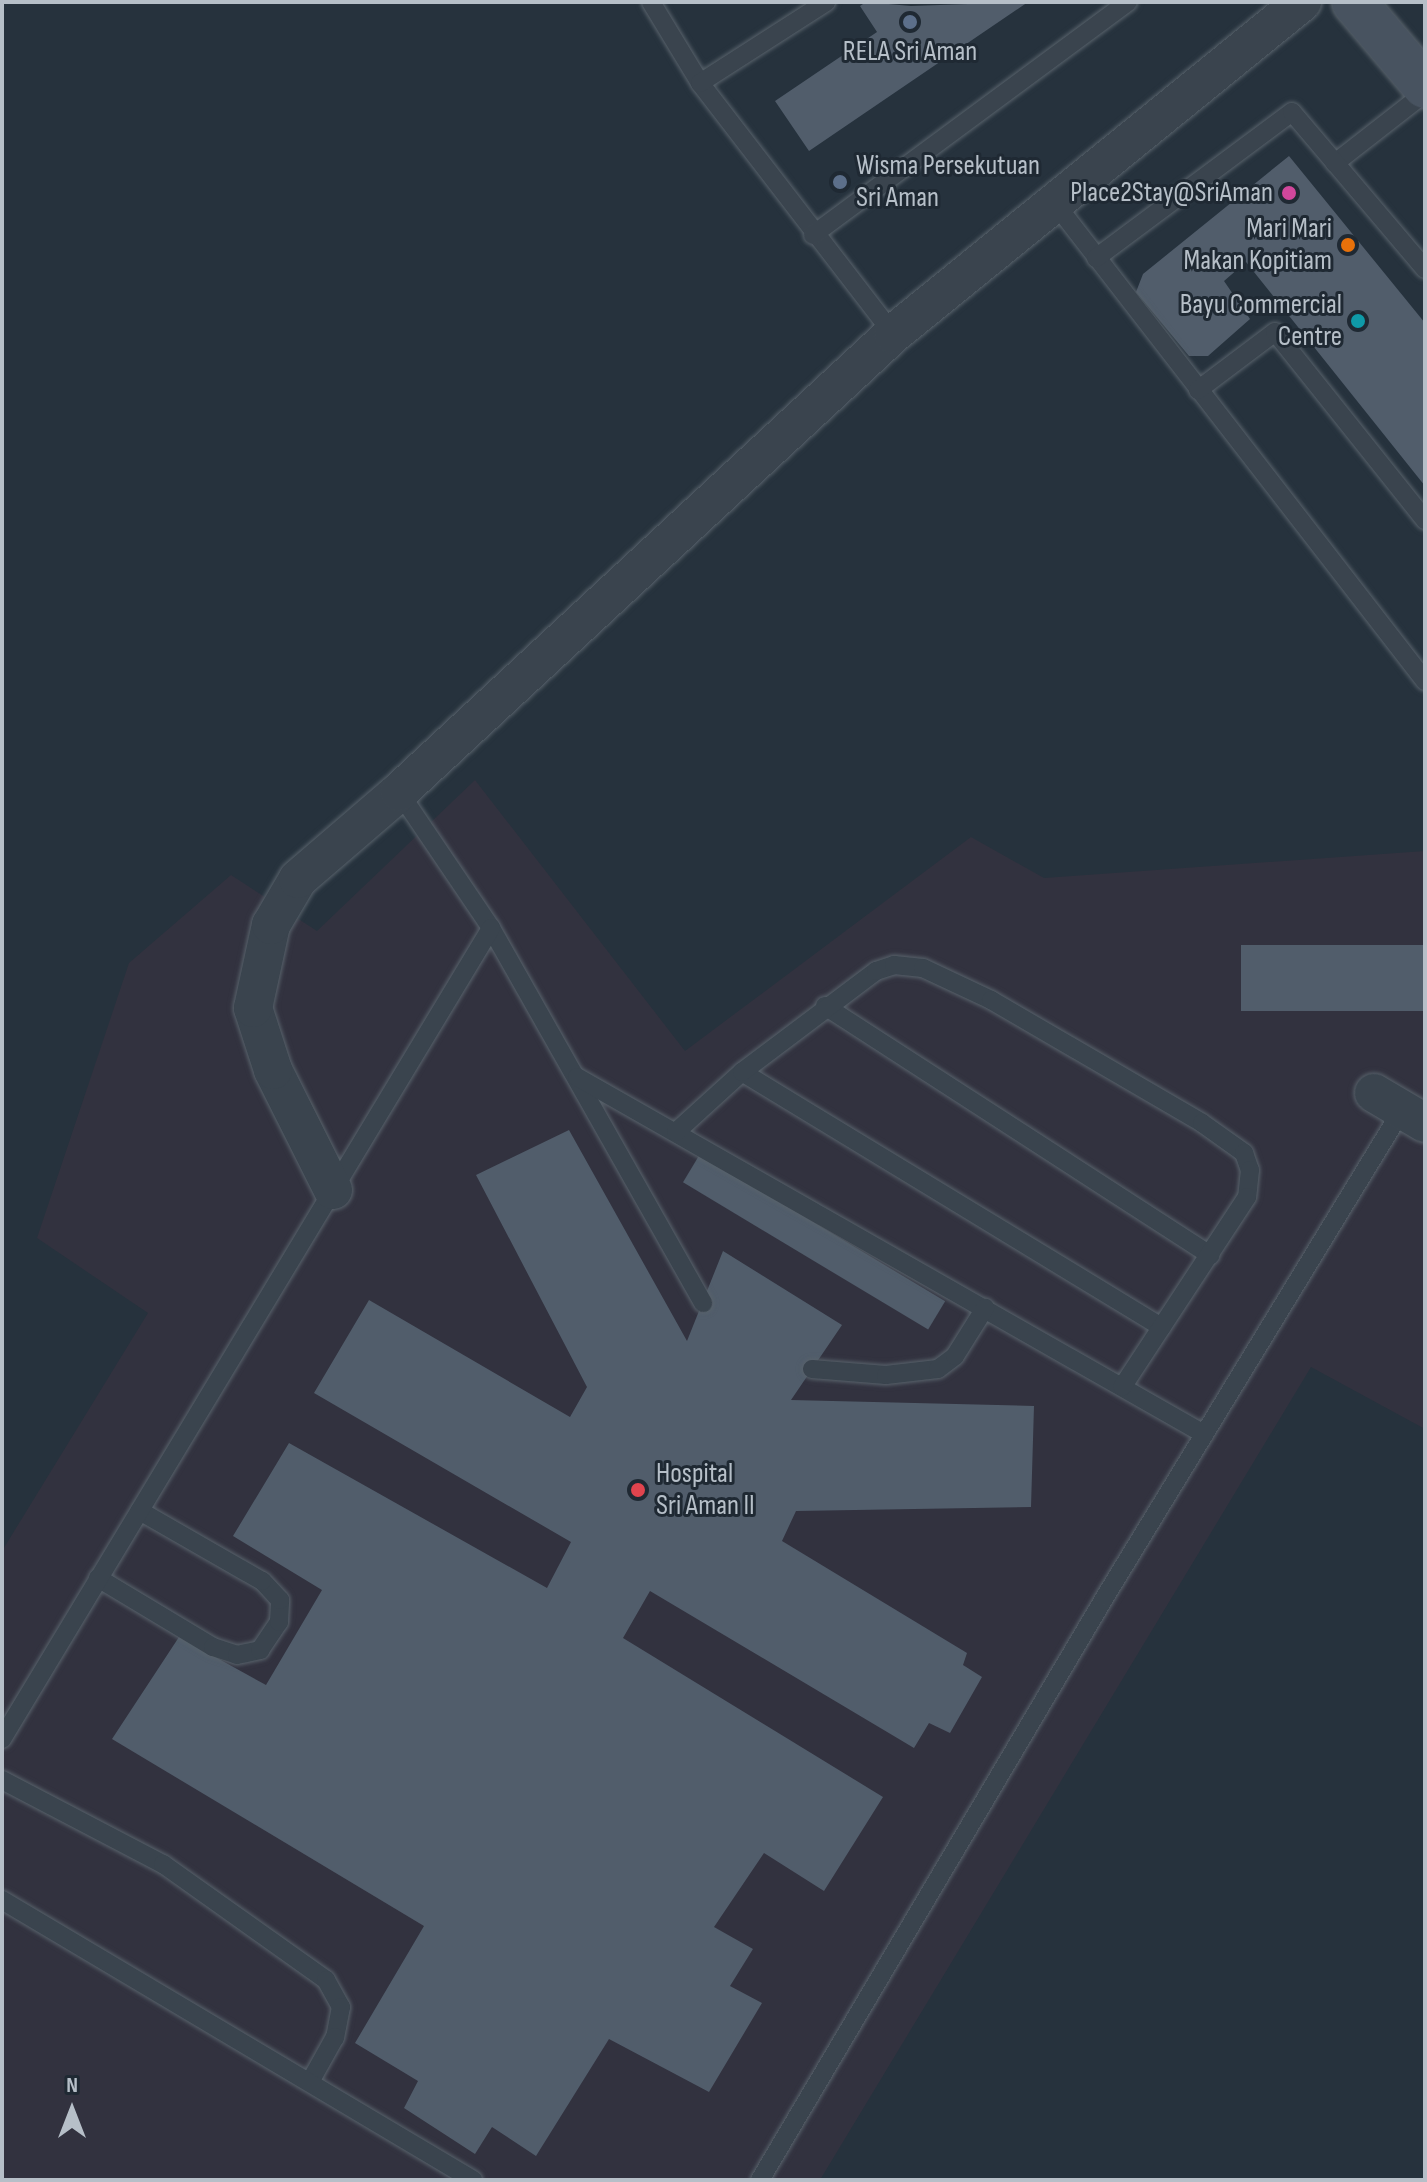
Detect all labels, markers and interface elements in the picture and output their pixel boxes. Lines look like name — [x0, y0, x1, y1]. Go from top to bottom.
marker: RELA Sri Aman — [901, 13, 919, 31]
place label: RELA Sri Aman — [843, 35, 977, 69]
place label: Wisma Persekutuan Sri Aman — [856, 149, 1040, 215]
marker: Wisma Persekutuan Sri Aman — [831, 173, 849, 191]
place label: Place2Stay@SriAman — [1070, 176, 1273, 210]
marker: Place2Stay@SriAman — [1280, 184, 1298, 202]
place label: Mari Mari Makan Kopitiam — [1184, 212, 1332, 278]
marker: Mari Mari Makan Kopitiam — [1339, 236, 1357, 254]
place label: Bayu Commercial Centre — [1180, 288, 1342, 354]
marker: Bayu Commercial Centre — [1349, 312, 1367, 330]
place label: Hospital Sri Aman II — [656, 1457, 755, 1523]
marker: Hospital Sri Aman II — [627, 1479, 649, 1501]
north arrow — [32, 2070, 112, 2150]
text: N — [66, 2072, 78, 2099]

